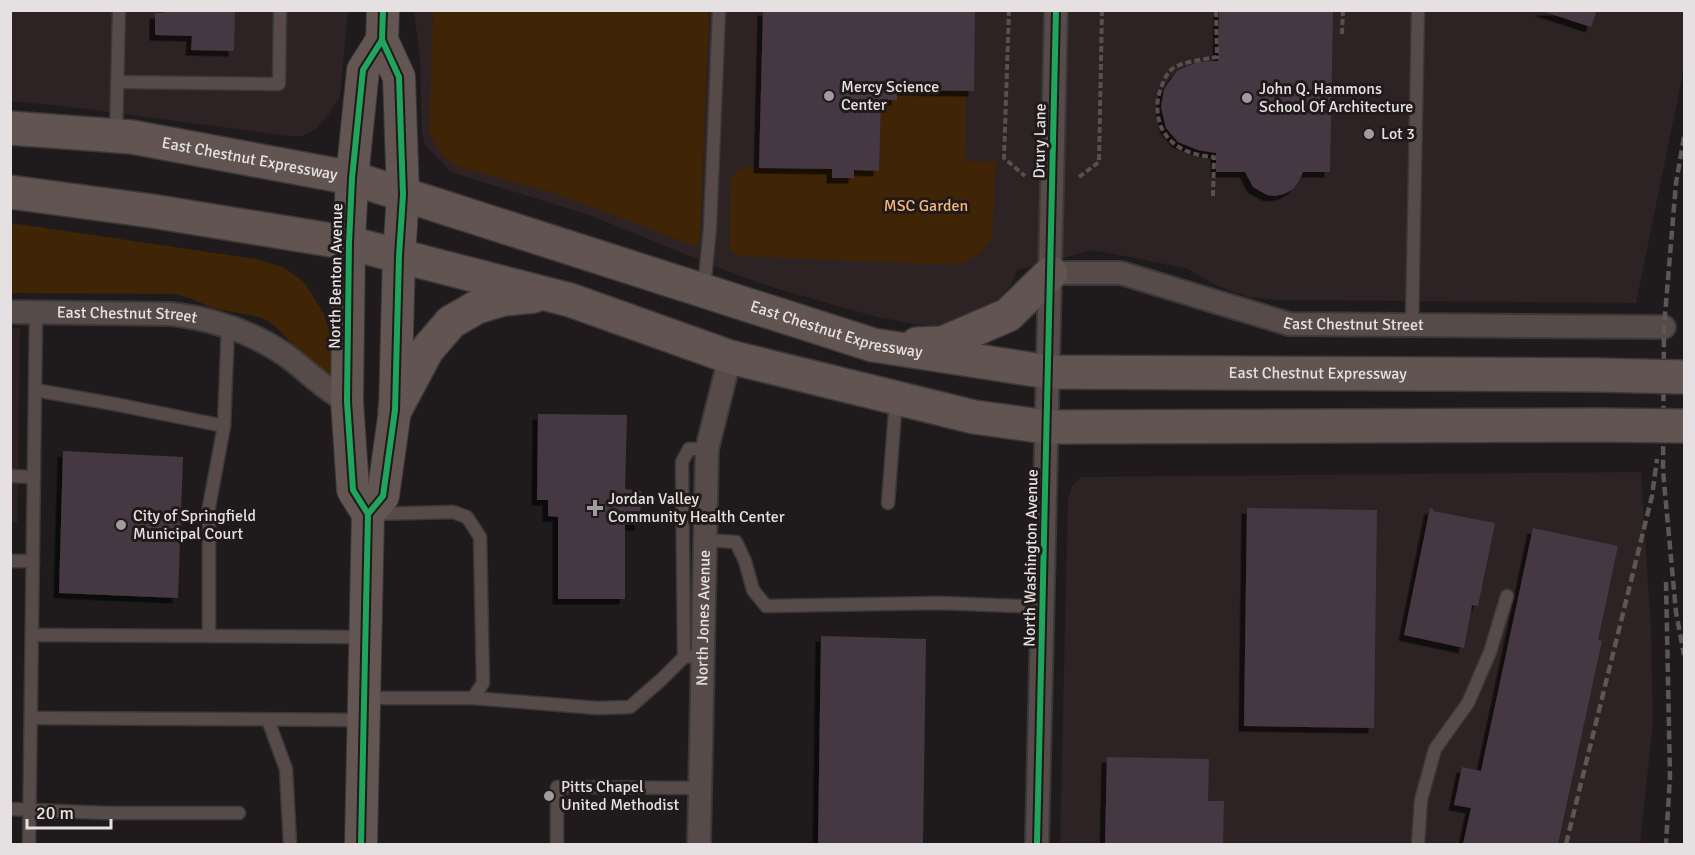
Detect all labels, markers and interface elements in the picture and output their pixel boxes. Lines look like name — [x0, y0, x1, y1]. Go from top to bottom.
place label: Mercy Science Center — [841, 77, 939, 115]
place label: John Q. Hammons School Of Architecture — [1259, 79, 1413, 117]
marker: Mercy Science Center — [822, 89, 836, 103]
marker: John Q. Hammons School Of Architecture — [1240, 91, 1254, 105]
street label: Drury Lane — [1029, 103, 1051, 179]
place label: Lot 3 — [1381, 124, 1415, 144]
marker: Lot 3 — [1362, 127, 1376, 141]
street label: East Chestnut Expressway — [160, 133, 340, 185]
park label: MSC Garden — [884, 196, 968, 216]
street label: North Benton Avenue — [325, 203, 347, 349]
street label: East Chestnut Expressway — [748, 296, 924, 363]
street label: East Chestnut Street — [57, 303, 199, 328]
street label: East Chestnut Street — [1280, 313, 1424, 335]
street label: East Chestnut Expressway — [1229, 363, 1407, 384]
street label: North Washington Avenue — [1019, 469, 1043, 647]
place label: Jordan Valley Community Health Center — [608, 489, 785, 527]
marker: Jordan Valley Community Health Center — [586, 499, 604, 517]
place label: City of Springfield Municipal Court — [133, 506, 256, 544]
marker: City of Springfield Municipal Court — [114, 518, 128, 532]
street label: North Jones Avenue — [692, 550, 715, 686]
place label: Pitts Chapel United Methodist — [561, 777, 679, 815]
marker: Pitts Chapel United Methodist — [542, 789, 556, 803]
scale bar — [27, 792, 111, 830]
text: 20 m — [36, 802, 74, 824]

